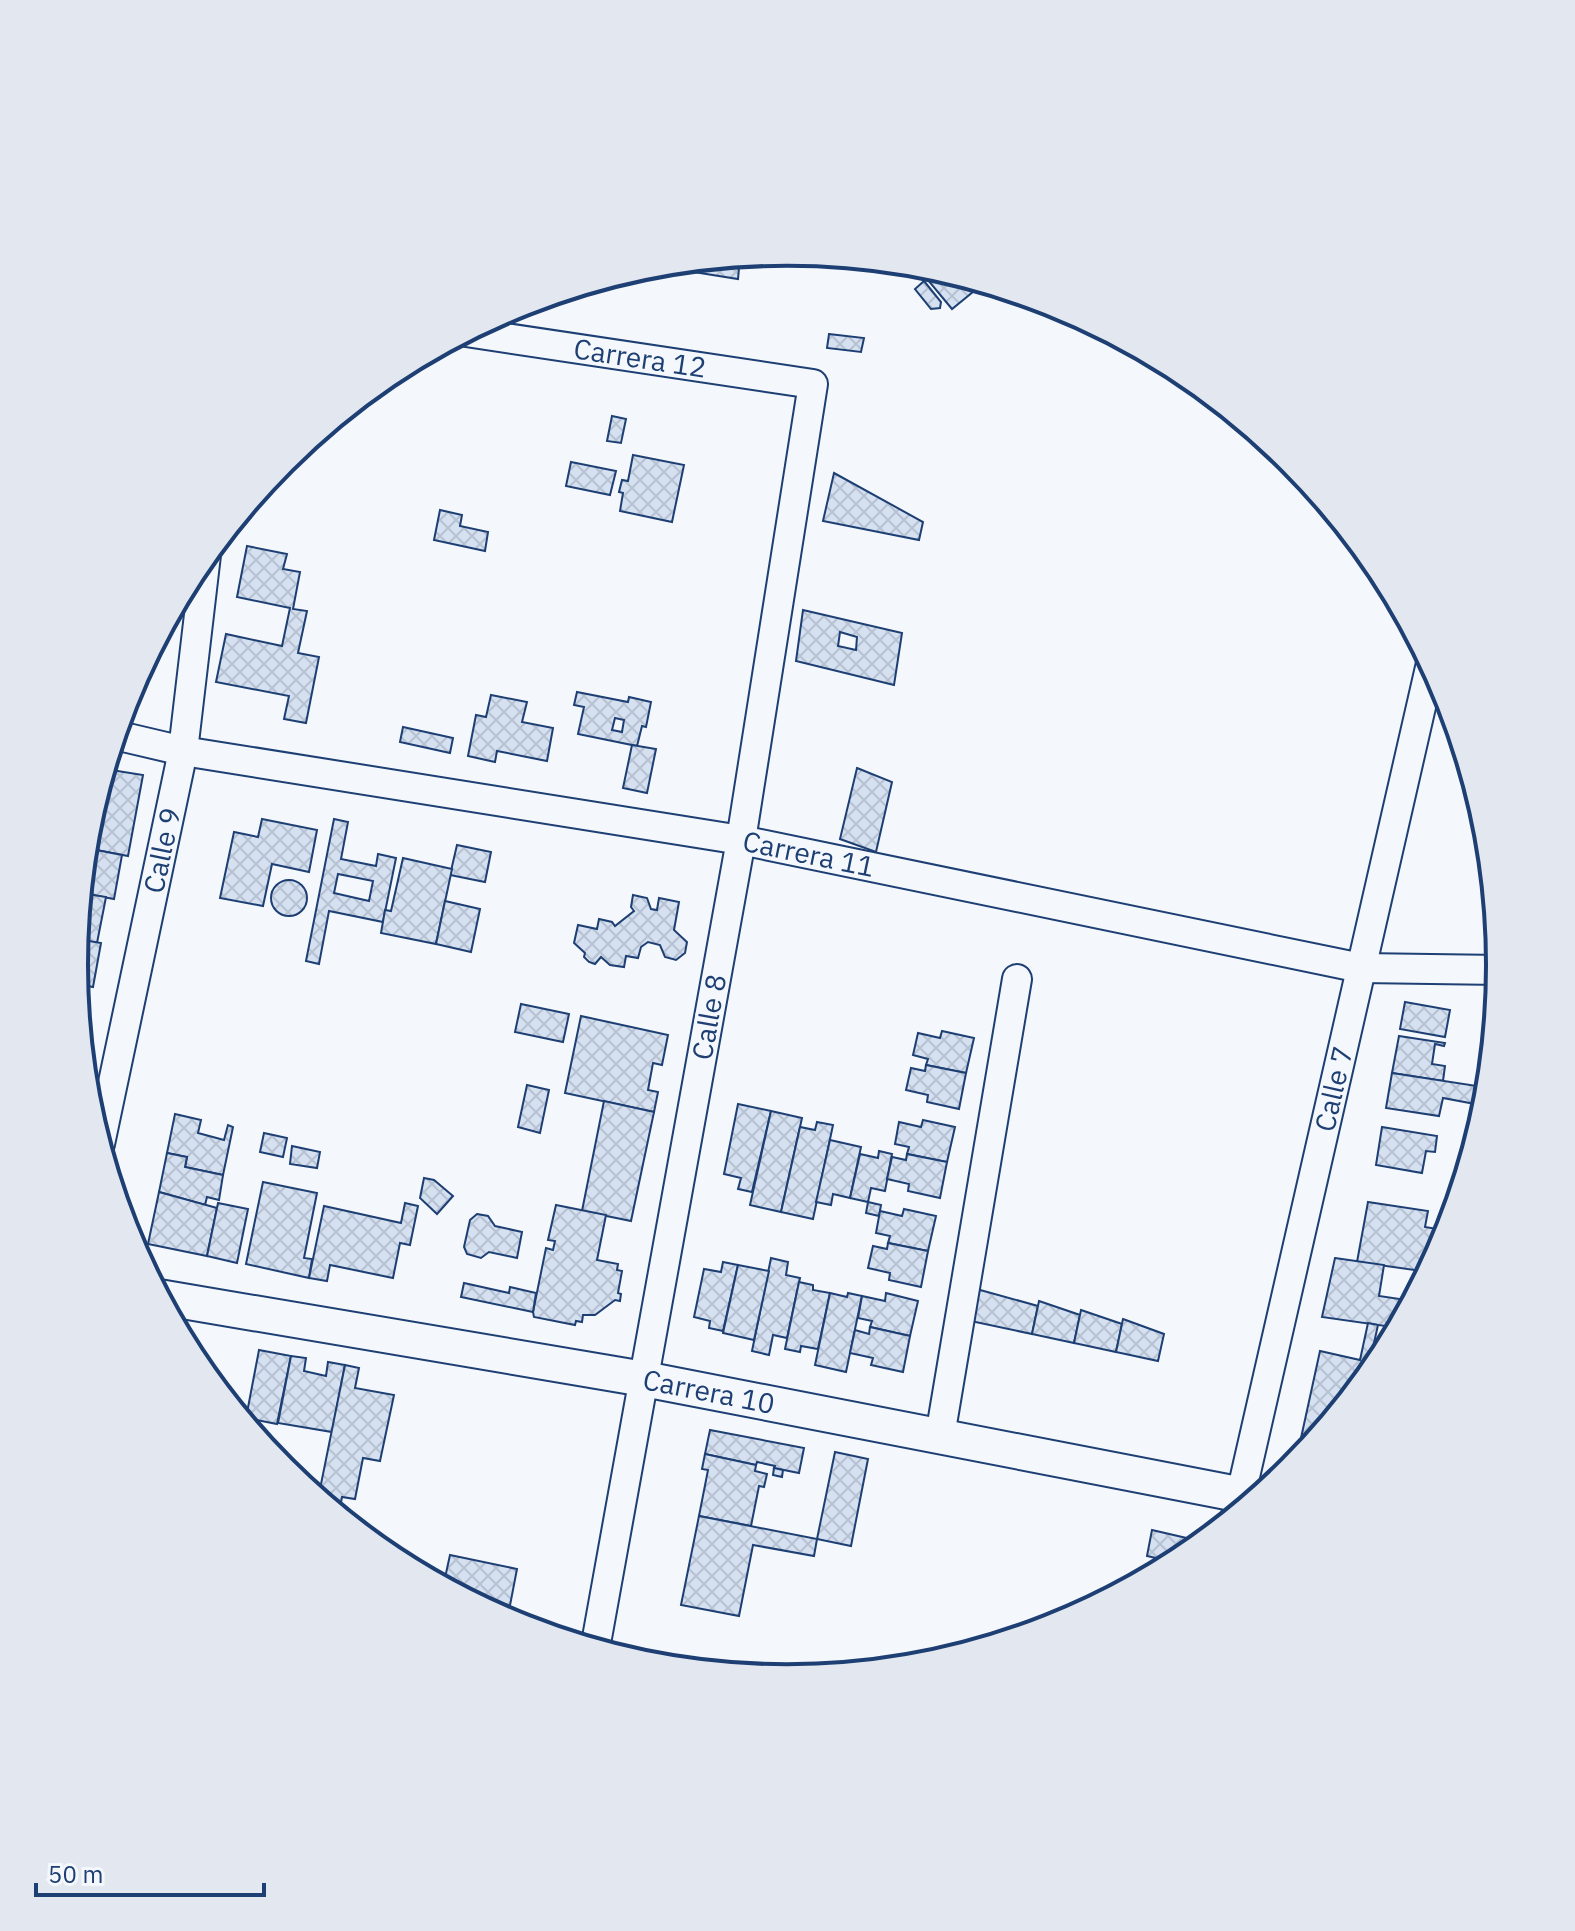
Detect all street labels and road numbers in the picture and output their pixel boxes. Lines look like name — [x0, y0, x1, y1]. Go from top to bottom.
street label: Carrera 12 — [571, 329, 709, 386]
street label: Calle 9 — [134, 804, 189, 896]
street label: Carrera 11 — [740, 822, 878, 885]
street label: Calle 8 — [683, 971, 734, 1063]
street label: Calle 7 — [1305, 1043, 1361, 1135]
street label: Carrera 10 — [640, 1360, 778, 1422]

